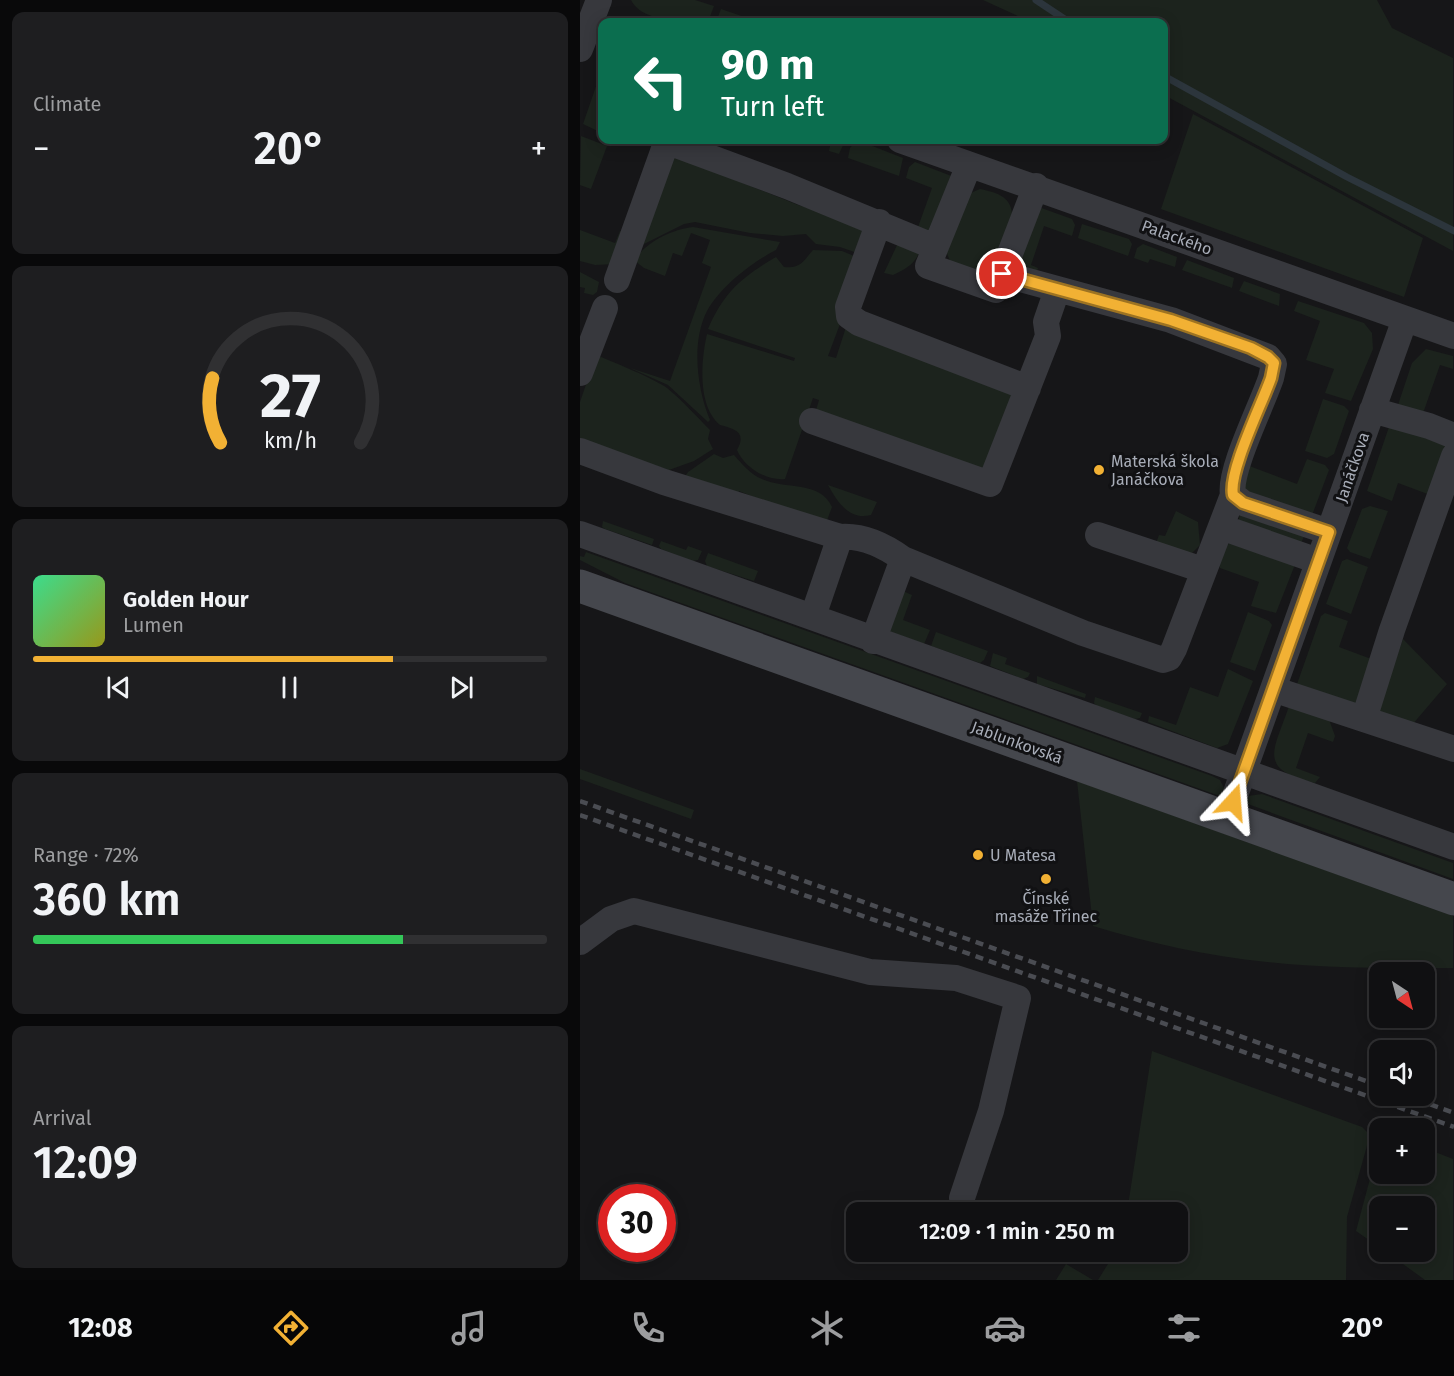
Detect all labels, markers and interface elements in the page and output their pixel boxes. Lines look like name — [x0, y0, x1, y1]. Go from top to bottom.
text: 90 m — [721, 40, 815, 90]
icon: left — [622, 42, 700, 120]
text: Turn left — [721, 91, 824, 123]
text: Climate — [33, 92, 101, 116]
text: 20° — [254, 122, 326, 176]
text: − — [33, 129, 50, 169]
text: + — [531, 129, 547, 169]
street label: Palackého — [1139, 216, 1215, 259]
pin — [976, 248, 1027, 299]
icon: arrive — [985, 257, 1018, 290]
text: 27 — [260, 360, 320, 435]
text: km/h — [263, 429, 317, 455]
street label: Janáčkova — [1332, 430, 1373, 505]
place label: Materská škola Janáčkova — [1111, 452, 1219, 489]
marker: Materská škola Janáčkova — [1092, 463, 1106, 477]
text: Golden Hour — [123, 586, 249, 613]
text: Lumen — [123, 613, 184, 637]
icon: previous — [102, 671, 135, 704]
icon: pause — [273, 671, 306, 704]
icon: next — [445, 671, 478, 704]
street label: Jablunkovská — [969, 717, 1065, 768]
position arrow — [1201, 770, 1265, 834]
text: Range · 72% — [33, 843, 139, 867]
place label: U Matesa — [990, 846, 1056, 865]
marker: U Matesa — [971, 848, 985, 862]
marker: Čínské masáže Třinec — [1039, 872, 1053, 886]
text: 360 km — [33, 873, 181, 927]
place label: Čínské masáže Třinec — [995, 888, 1098, 926]
north arrow — [1369, 962, 1435, 1028]
map controls — [1369, 962, 1435, 1262]
button: sound — [1369, 1040, 1435, 1106]
text: Arrival — [33, 1106, 92, 1130]
button: + — [1369, 1118, 1435, 1184]
text: 12:09 — [33, 1136, 138, 1190]
speed limit sign: 30 — [598, 1184, 676, 1262]
button: − — [1369, 1196, 1435, 1262]
text: 12:09 · 1 min · 250 m — [919, 1218, 1115, 1245]
icon: directions — [270, 1307, 312, 1349]
icon: music — [448, 1307, 490, 1349]
icon: phone — [627, 1307, 669, 1349]
icon: climate — [806, 1307, 848, 1349]
icon: car — [984, 1307, 1026, 1349]
icon: filters — [1163, 1307, 1205, 1349]
text: 12:08 — [68, 1312, 133, 1344]
text: 20° — [1342, 1312, 1386, 1344]

